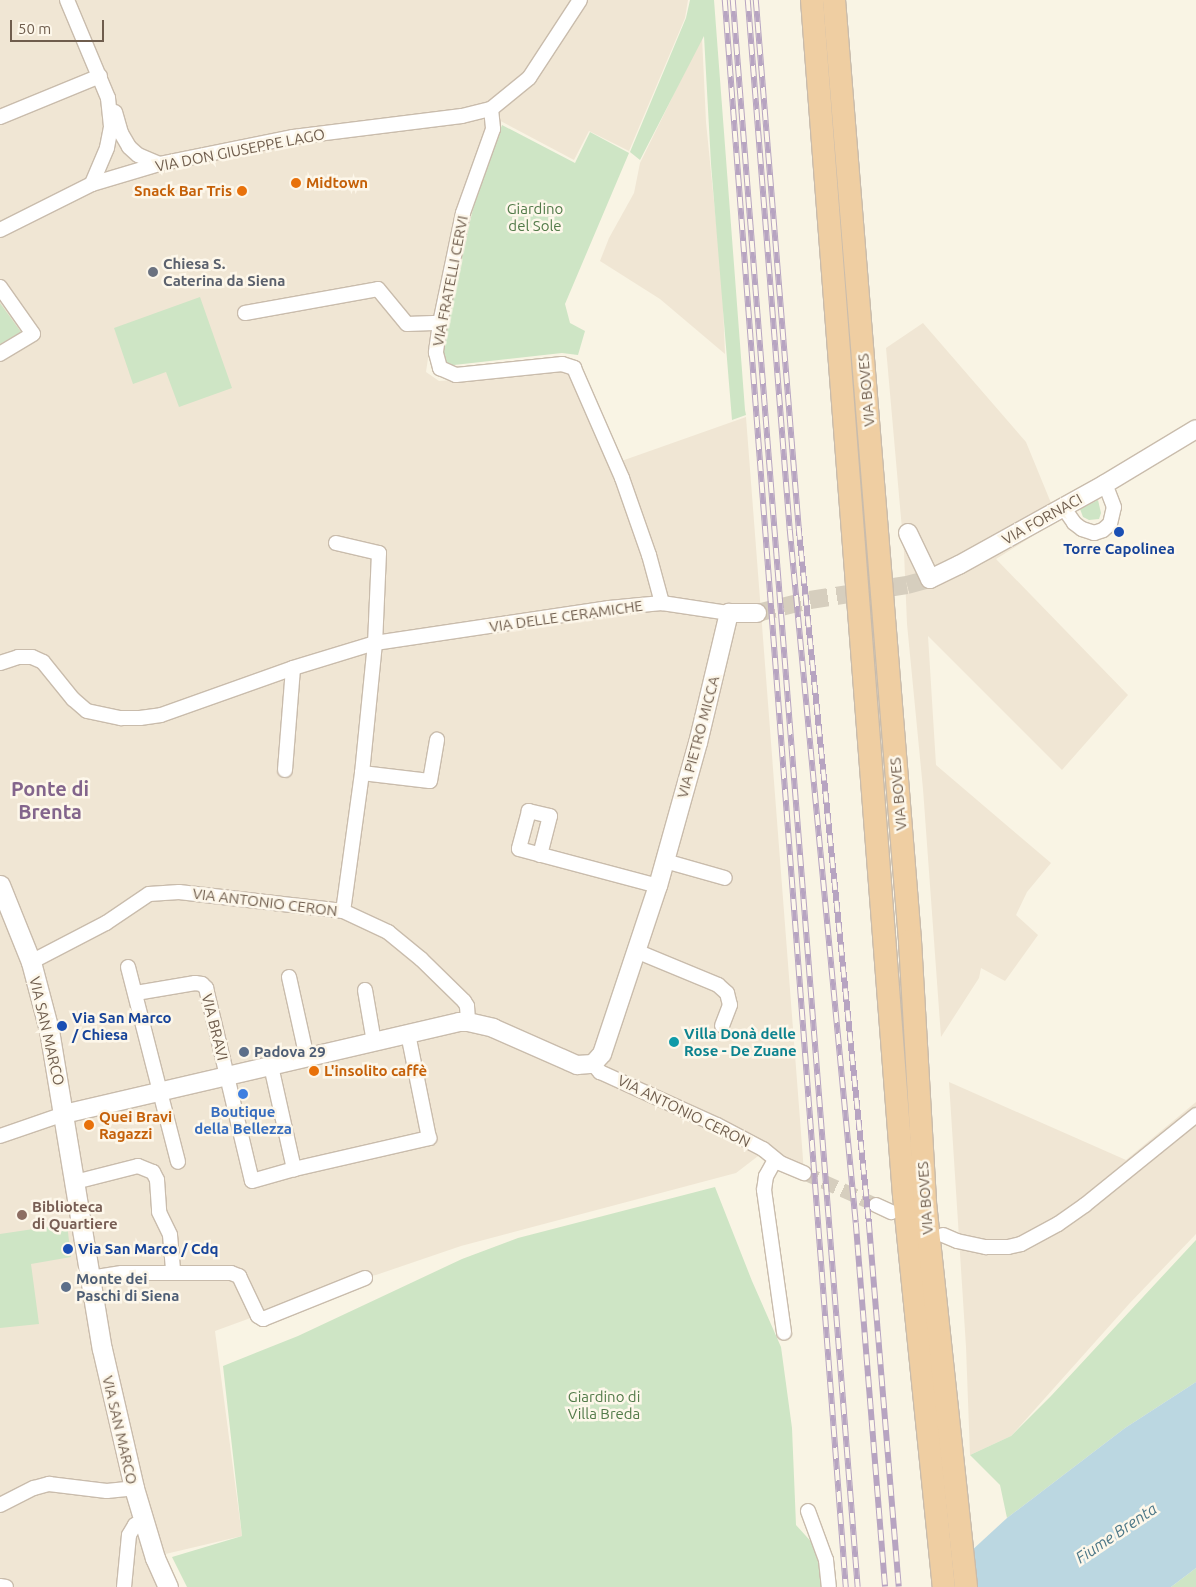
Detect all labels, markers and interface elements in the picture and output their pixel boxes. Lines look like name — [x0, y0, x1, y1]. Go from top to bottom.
scale bar — [12, 10, 106, 42]
text: 50 m — [18, 20, 51, 37]
street label: VIA DON GIUSEPPE LAGO — [154, 125, 326, 175]
place label: Midtown — [306, 174, 368, 192]
marker: Midtown — [290, 177, 302, 189]
place label: Snack Bar Tris — [134, 182, 232, 200]
marker: Snack Bar Tris — [236, 185, 248, 197]
park label: Giardino del Sole — [507, 199, 563, 234]
street label: VIA FRATELLI CERVI — [429, 214, 471, 348]
place label: Chiesa S. Caterina da Siena — [163, 254, 285, 289]
marker: Chiesa S. Caterina da Siena — [147, 266, 159, 278]
street label: VIA BOVES — [854, 353, 878, 427]
street label: VIA FORNACI — [999, 490, 1085, 548]
marker: Torre Capolinea — [1113, 526, 1125, 538]
place label: Torre Capolinea — [1063, 540, 1175, 558]
street label: VIA DELLE CERAMICHE — [488, 596, 644, 636]
street label: VIA PIETRO MICCA — [673, 674, 723, 800]
street label: VIA BOVES — [886, 757, 910, 831]
district label: Ponte di Brenta — [11, 777, 89, 824]
street label: VIA ANTONIO CERON — [192, 884, 338, 920]
street label: VIA SAN MARCO — [26, 975, 68, 1087]
street label: VIA BRAVI — [198, 992, 232, 1062]
place label: Via San Marco / Chiesa — [72, 1008, 172, 1043]
marker: Via San Marco / Chiesa — [56, 1020, 68, 1032]
place label: Villa Donà delle Rose - De Zuane — [684, 1024, 797, 1059]
marker: Villa Donà delle Rose - De Zuane — [668, 1036, 680, 1048]
place label: Padova 29 — [254, 1043, 326, 1061]
marker: Padova 29 — [238, 1046, 250, 1058]
place label: L'insolito caffè — [324, 1062, 427, 1080]
marker: L'insolito caffè — [308, 1065, 320, 1077]
street label: VIA ANTONIO CERON — [615, 1071, 753, 1151]
marker: Boutique della Bellezza — [237, 1088, 249, 1100]
place label: Boutique della Bellezza — [194, 1102, 292, 1137]
place label: Quei Bravi Ragazzi — [99, 1107, 172, 1142]
marker: Quei Bravi Ragazzi — [83, 1119, 95, 1131]
street label: VIA BOVES — [913, 1161, 937, 1235]
place label: Biblioteca di Quartiere — [32, 1197, 118, 1232]
marker: Biblioteca di Quartiere — [16, 1209, 28, 1221]
place label: Via San Marco / Cdq — [78, 1240, 218, 1258]
marker: Via San Marco / Cdq — [62, 1243, 74, 1255]
place label: Monte dei Paschi di Siena — [76, 1269, 179, 1304]
marker: Monte dei Paschi di Siena — [60, 1281, 72, 1293]
street label: VIA SAN MARCO — [99, 1374, 141, 1486]
park label: Giardino di Villa Breda — [568, 1387, 640, 1422]
water label: Fiume Brenta — [1072, 1499, 1160, 1567]

